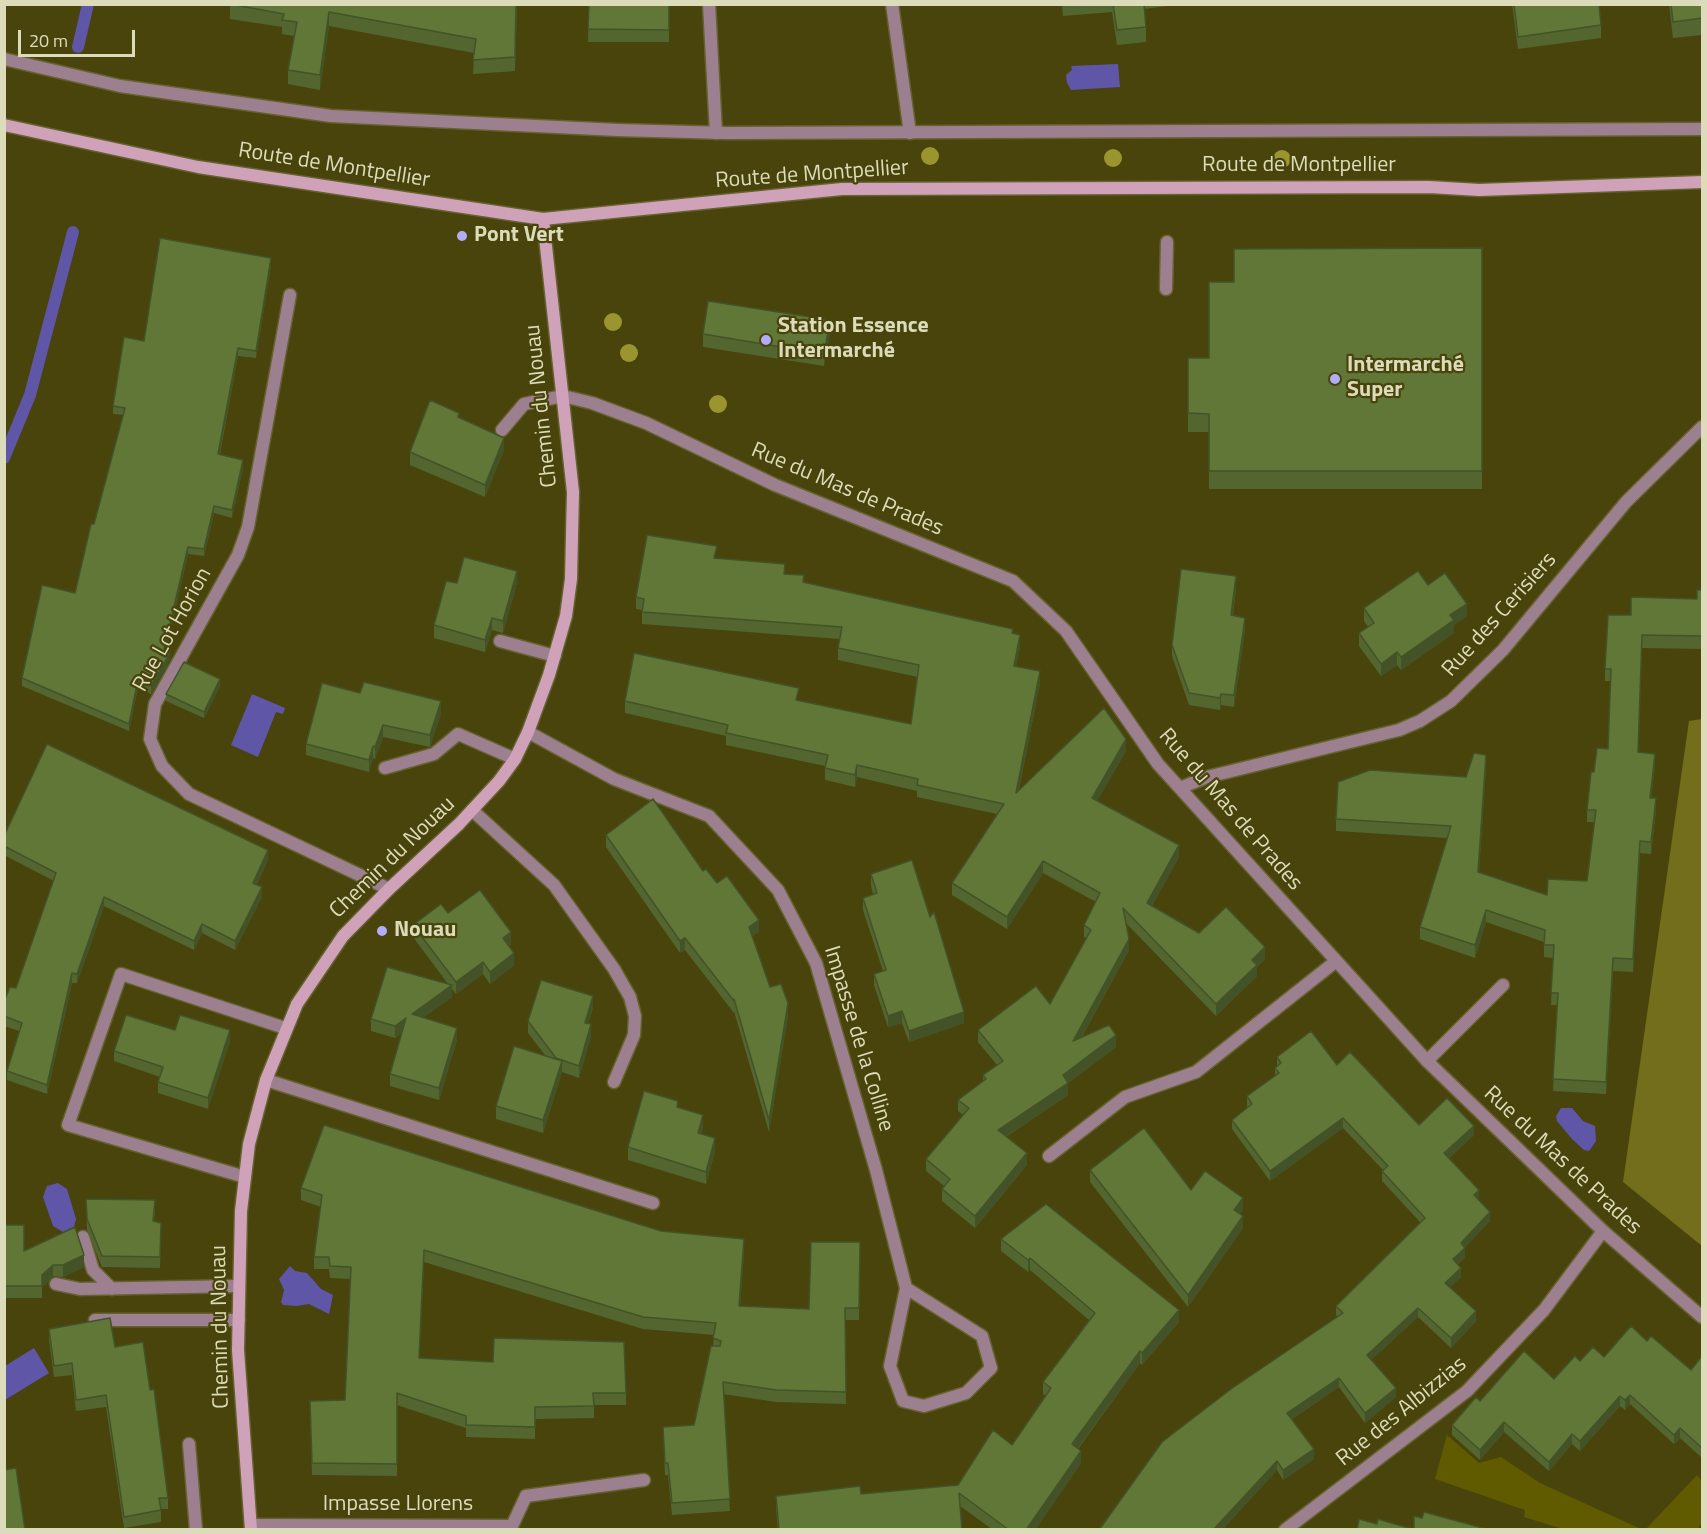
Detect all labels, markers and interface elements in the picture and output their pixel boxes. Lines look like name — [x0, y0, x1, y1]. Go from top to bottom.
scale bar — [21, 18, 138, 56]
text: 20 m — [29, 27, 68, 54]
street label: Route de Montpellier — [236, 138, 432, 194]
street label: Route de Montpellier — [1202, 153, 1396, 179]
street label: Route de Montpellier — [714, 155, 910, 195]
place label: Pont Vert — [474, 223, 564, 249]
marker: Pont Vert — [455, 229, 469, 243]
place label: Station Essence Intermarché — [778, 314, 929, 366]
street label: Chemin du Nouau — [520, 323, 564, 489]
marker: Station Essence Intermarché — [759, 333, 773, 347]
place label: Intermarché Super — [1347, 353, 1464, 404]
marker: Intermarché Super — [1328, 372, 1342, 386]
street label: Rue du Mas de Prades — [747, 438, 947, 542]
street label: Rue des Cerisiers — [1437, 547, 1563, 683]
street label: Rue Lot Horion — [128, 563, 218, 697]
street label: Rue du Mas de Prades — [1152, 724, 1308, 896]
street label: Chemin du Nouau — [325, 792, 461, 924]
place label: Nouau — [394, 918, 456, 944]
marker: Nouau — [375, 924, 389, 938]
street label: Impasse de la Colline — [817, 943, 899, 1135]
street label: Rue du Mas de Prades — [1478, 1081, 1646, 1241]
street label: Chemin du Nouau — [206, 1245, 236, 1409]
street label: Rue des Albizzias — [1332, 1352, 1472, 1472]
street label: Impasse Llorens — [323, 1492, 473, 1518]

